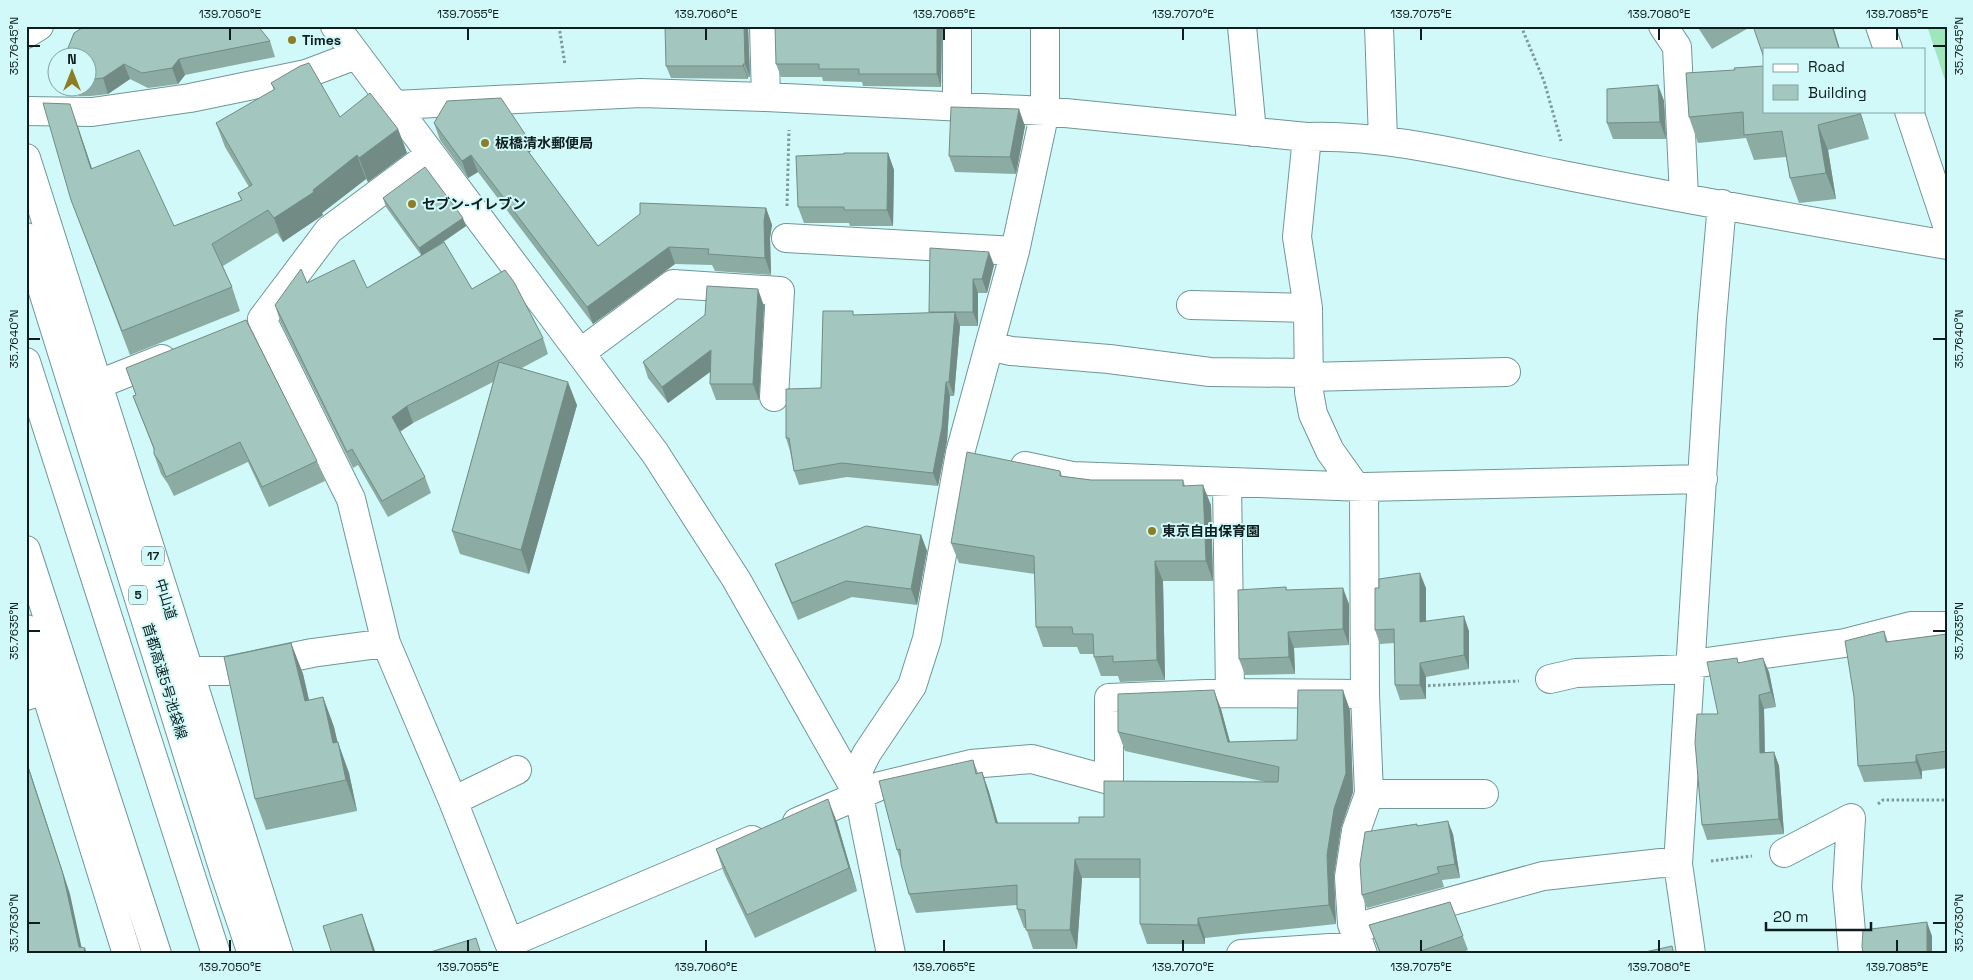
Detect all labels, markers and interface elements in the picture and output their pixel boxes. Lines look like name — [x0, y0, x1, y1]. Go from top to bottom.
text: 139.7050°E — [199, 6, 262, 22]
text: 139.7055°E — [437, 6, 499, 22]
text: 139.7060°E — [675, 6, 738, 22]
text: 139.7065°E — [913, 6, 975, 22]
text: 139.7070°E — [1152, 6, 1214, 22]
text: 139.7075°E — [1390, 6, 1452, 22]
text: 139.7080°E — [1628, 6, 1691, 22]
text: 139.7085°E — [1866, 6, 1928, 22]
text: 35.7645°N — [6, 17, 22, 75]
text: 35.7645°N — [1951, 17, 1967, 75]
place label: Times — [302, 31, 341, 49]
marker: Times — [286, 34, 298, 46]
north arrow — [48, 48, 98, 98]
legend — [1763, 48, 1926, 112]
text: N — [67, 50, 77, 68]
text: Road — [1808, 57, 1845, 76]
text: Building — [1808, 83, 1867, 102]
place label: 板橋清水郵便局 — [495, 134, 593, 152]
marker: 板橋清水郵便局 — [479, 137, 491, 149]
place label: セブン-イレブン — [422, 195, 526, 213]
marker: セブン-イレブン — [406, 198, 418, 210]
text: 35.7640°N — [6, 310, 22, 368]
text: 35.7640°N — [1951, 310, 1967, 368]
place label: 東京自由保育園 — [1162, 522, 1260, 540]
marker: 東京自由保育園 — [1146, 525, 1158, 537]
road number: 17 — [142, 546, 164, 566]
street label: 中山道 — [151, 576, 181, 622]
road number: 5 — [129, 586, 147, 604]
text: 35.7635°N — [6, 602, 22, 660]
text: 35.7635°N — [1951, 602, 1967, 660]
street label: 首都高速5号池袋線 — [139, 621, 191, 741]
text: 35.7630°N — [6, 894, 22, 952]
text: 35.7630°N — [1951, 894, 1967, 952]
scale bar — [1766, 900, 1870, 932]
text: 20 m — [1773, 907, 1808, 926]
text: 139.7050°E — [199, 959, 262, 975]
text: 139.7055°E — [437, 959, 499, 975]
text: 139.7060°E — [675, 959, 738, 975]
text: 139.7065°E — [913, 959, 975, 975]
text: 139.7070°E — [1152, 959, 1214, 975]
text: 139.7075°E — [1390, 959, 1452, 975]
text: 139.7080°E — [1628, 959, 1691, 975]
text: 139.7085°E — [1866, 959, 1928, 975]

